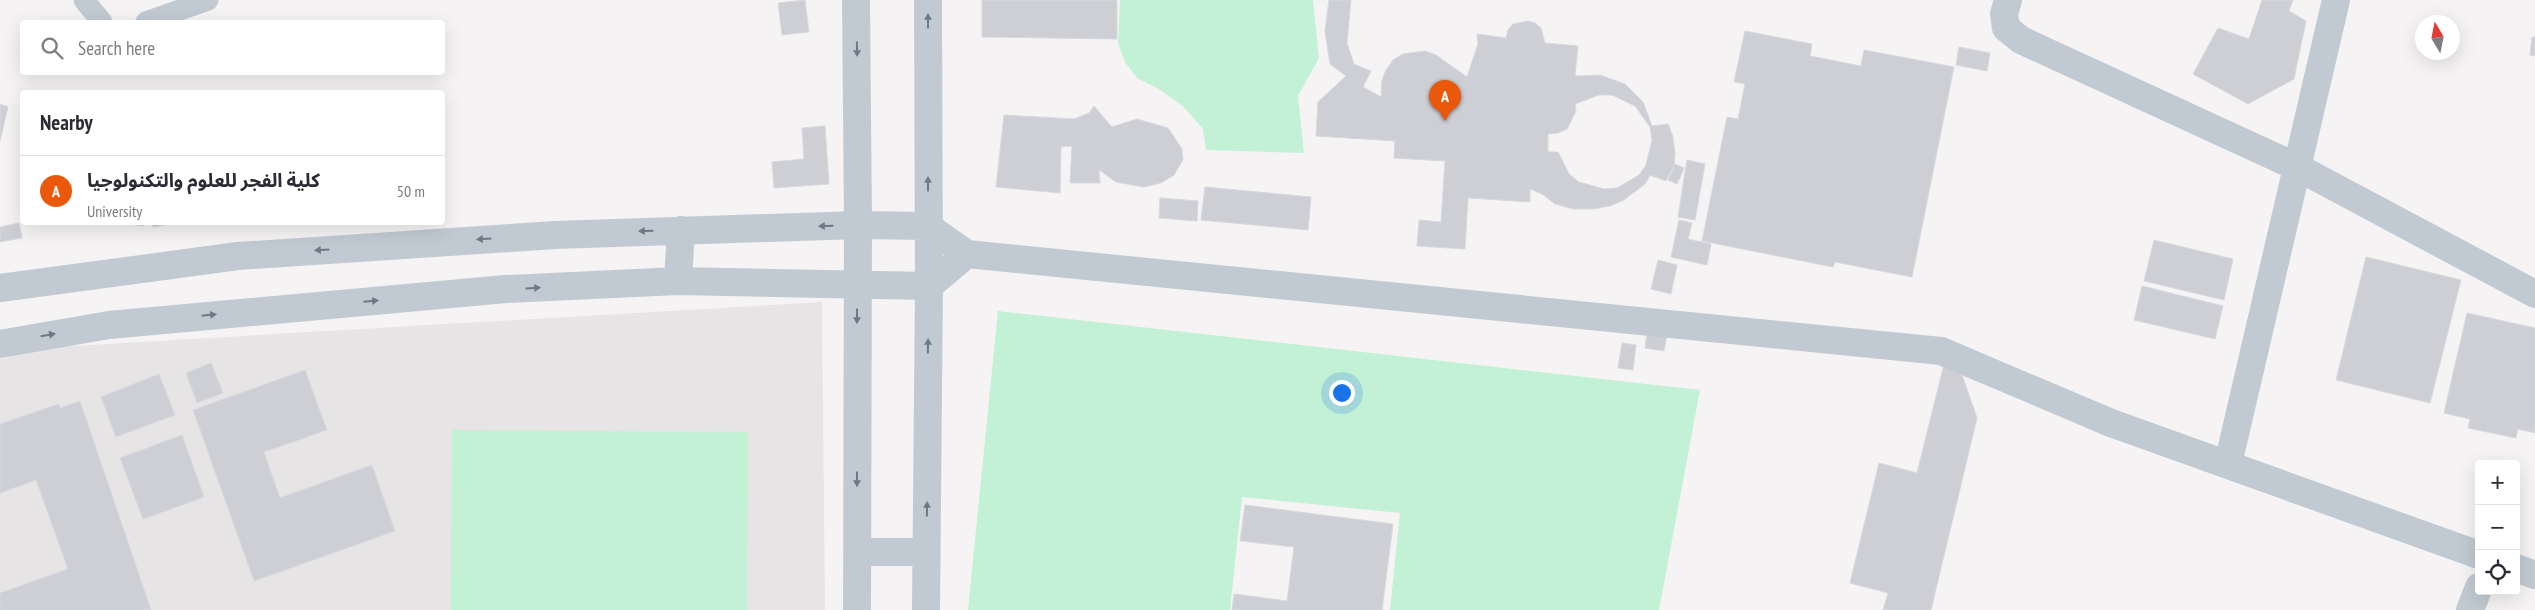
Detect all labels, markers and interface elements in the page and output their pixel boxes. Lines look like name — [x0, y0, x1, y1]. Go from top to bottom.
one-way arrow — [924, 13, 932, 29]
north arrow — [2415, 15, 2460, 60]
search box — [20, 20, 445, 75]
icon: search — [38, 34, 66, 62]
text: Search here — [78, 36, 155, 60]
one-way arrow — [853, 41, 861, 57]
pin: A — [1429, 80, 1461, 121]
text: Nearby — [40, 109, 93, 136]
text: كلية الفجر للعلوم والتكنولوجيا — [87, 168, 320, 192]
one-way arrow — [924, 176, 932, 192]
text: A — [52, 181, 60, 201]
text: 50 m — [397, 181, 425, 201]
text: University — [87, 201, 142, 221]
one-way arrow — [818, 222, 834, 230]
one-way arrow — [638, 227, 654, 235]
one-way arrow — [476, 236, 492, 244]
one-way arrow — [314, 247, 330, 255]
one-way arrow — [525, 284, 541, 292]
one-way arrow — [363, 296, 379, 304]
one-way arrow — [853, 308, 861, 324]
one-way arrow — [201, 311, 217, 319]
one-way arrow — [40, 330, 56, 338]
one-way arrow — [924, 338, 932, 354]
your location — [1329, 380, 1355, 406]
map controls — [2475, 460, 2520, 595]
button: + — [2475, 460, 2520, 505]
one-way arrow — [853, 471, 861, 487]
one-way arrow — [923, 501, 931, 517]
button: − — [2475, 505, 2520, 550]
button: locate — [2475, 550, 2520, 595]

